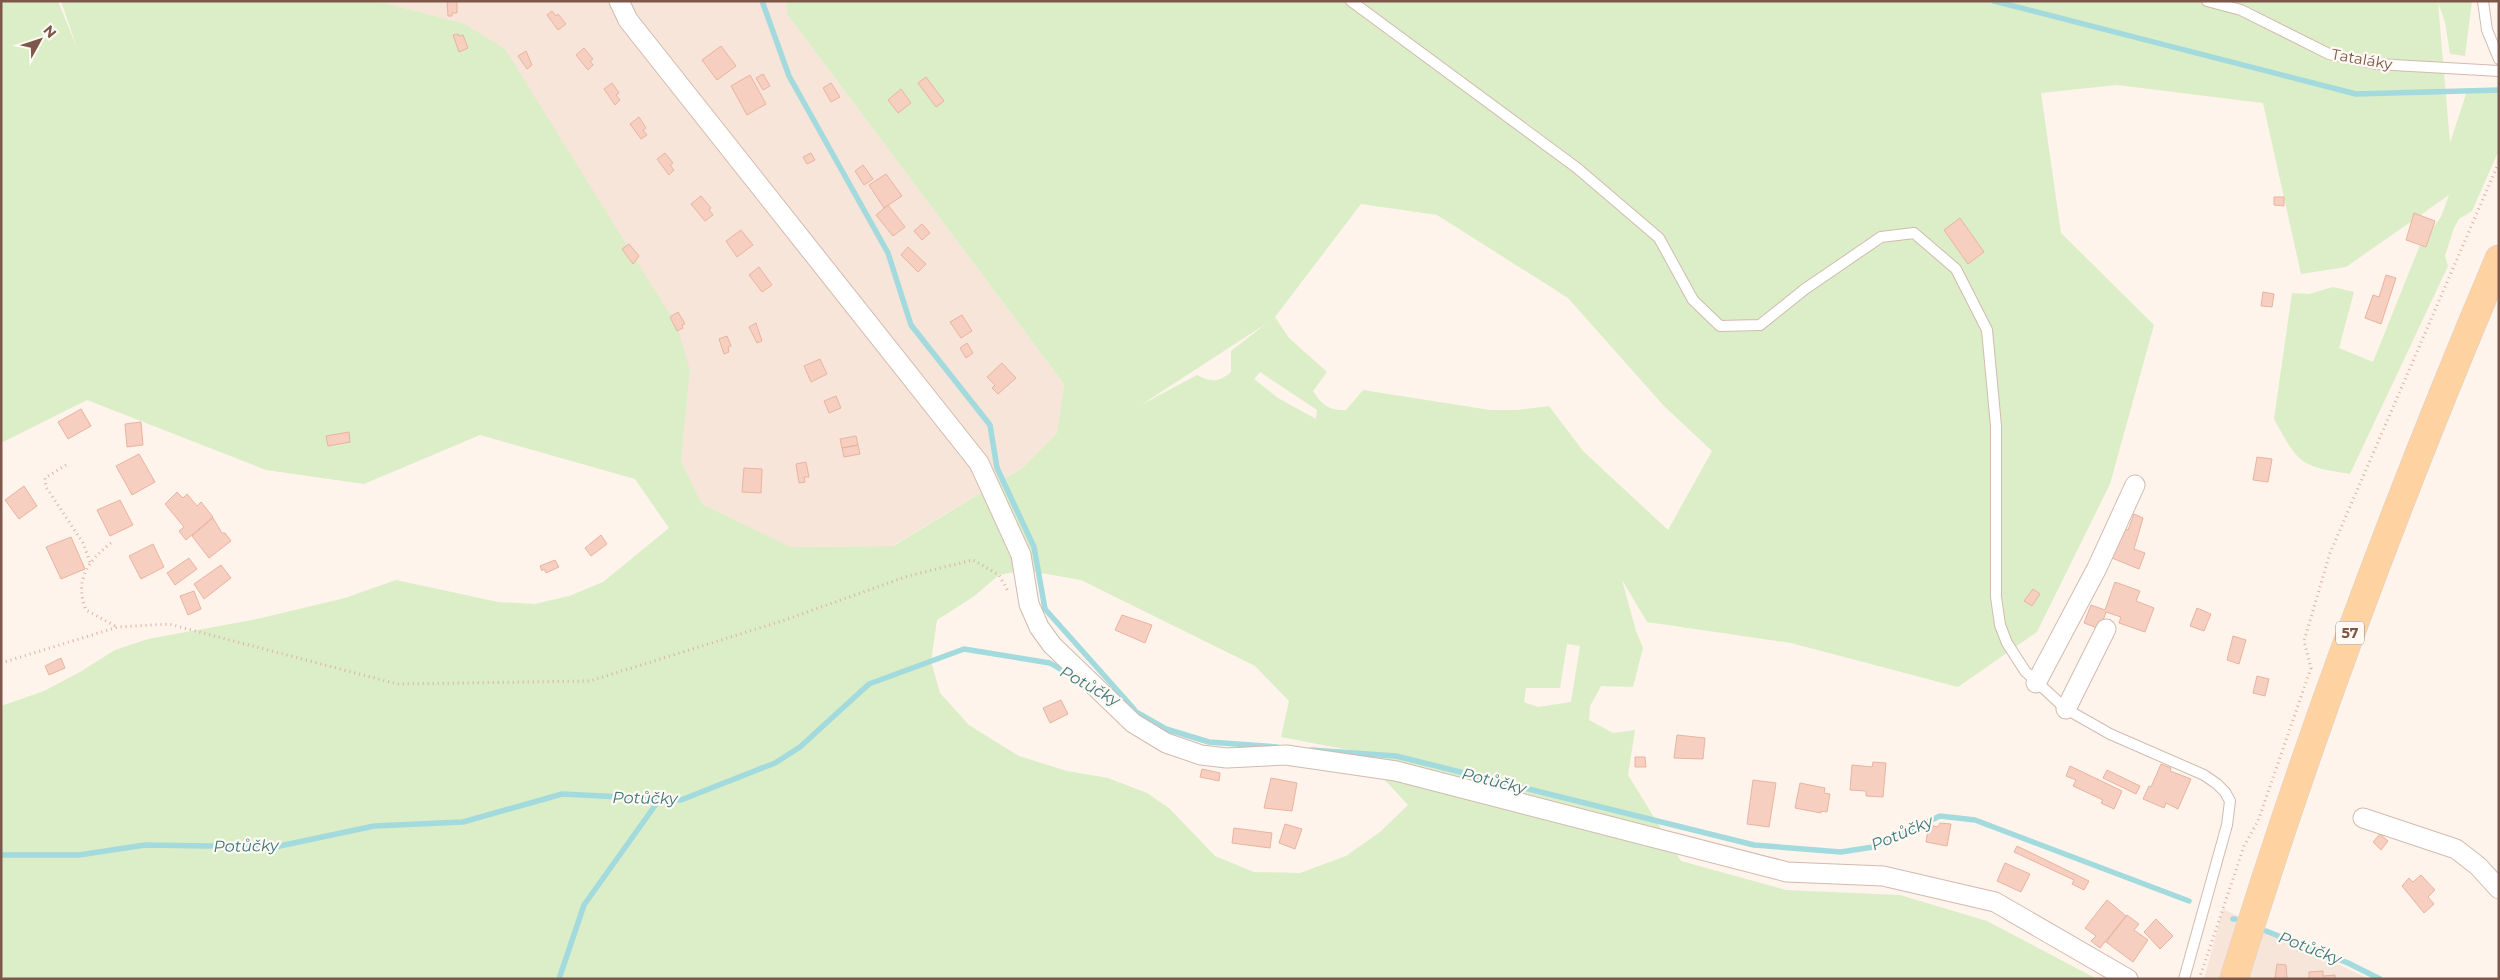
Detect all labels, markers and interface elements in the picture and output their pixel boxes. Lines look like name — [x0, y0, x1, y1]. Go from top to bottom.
north arrow — [15, 15, 65, 65]
text: N — [39, 22, 60, 42]
street label: Tataláky — [2330, 44, 2395, 74]
road number: 57 — [2336, 622, 2364, 644]
water label: Potůčky — [1057, 662, 1124, 711]
water label: Potůčky — [1460, 764, 1529, 798]
water label: Potůčky — [612, 788, 679, 808]
water label: Potůčky — [1868, 811, 1937, 854]
water label: Potůčky — [213, 836, 280, 856]
water label: Potůčky — [2276, 927, 2345, 969]

